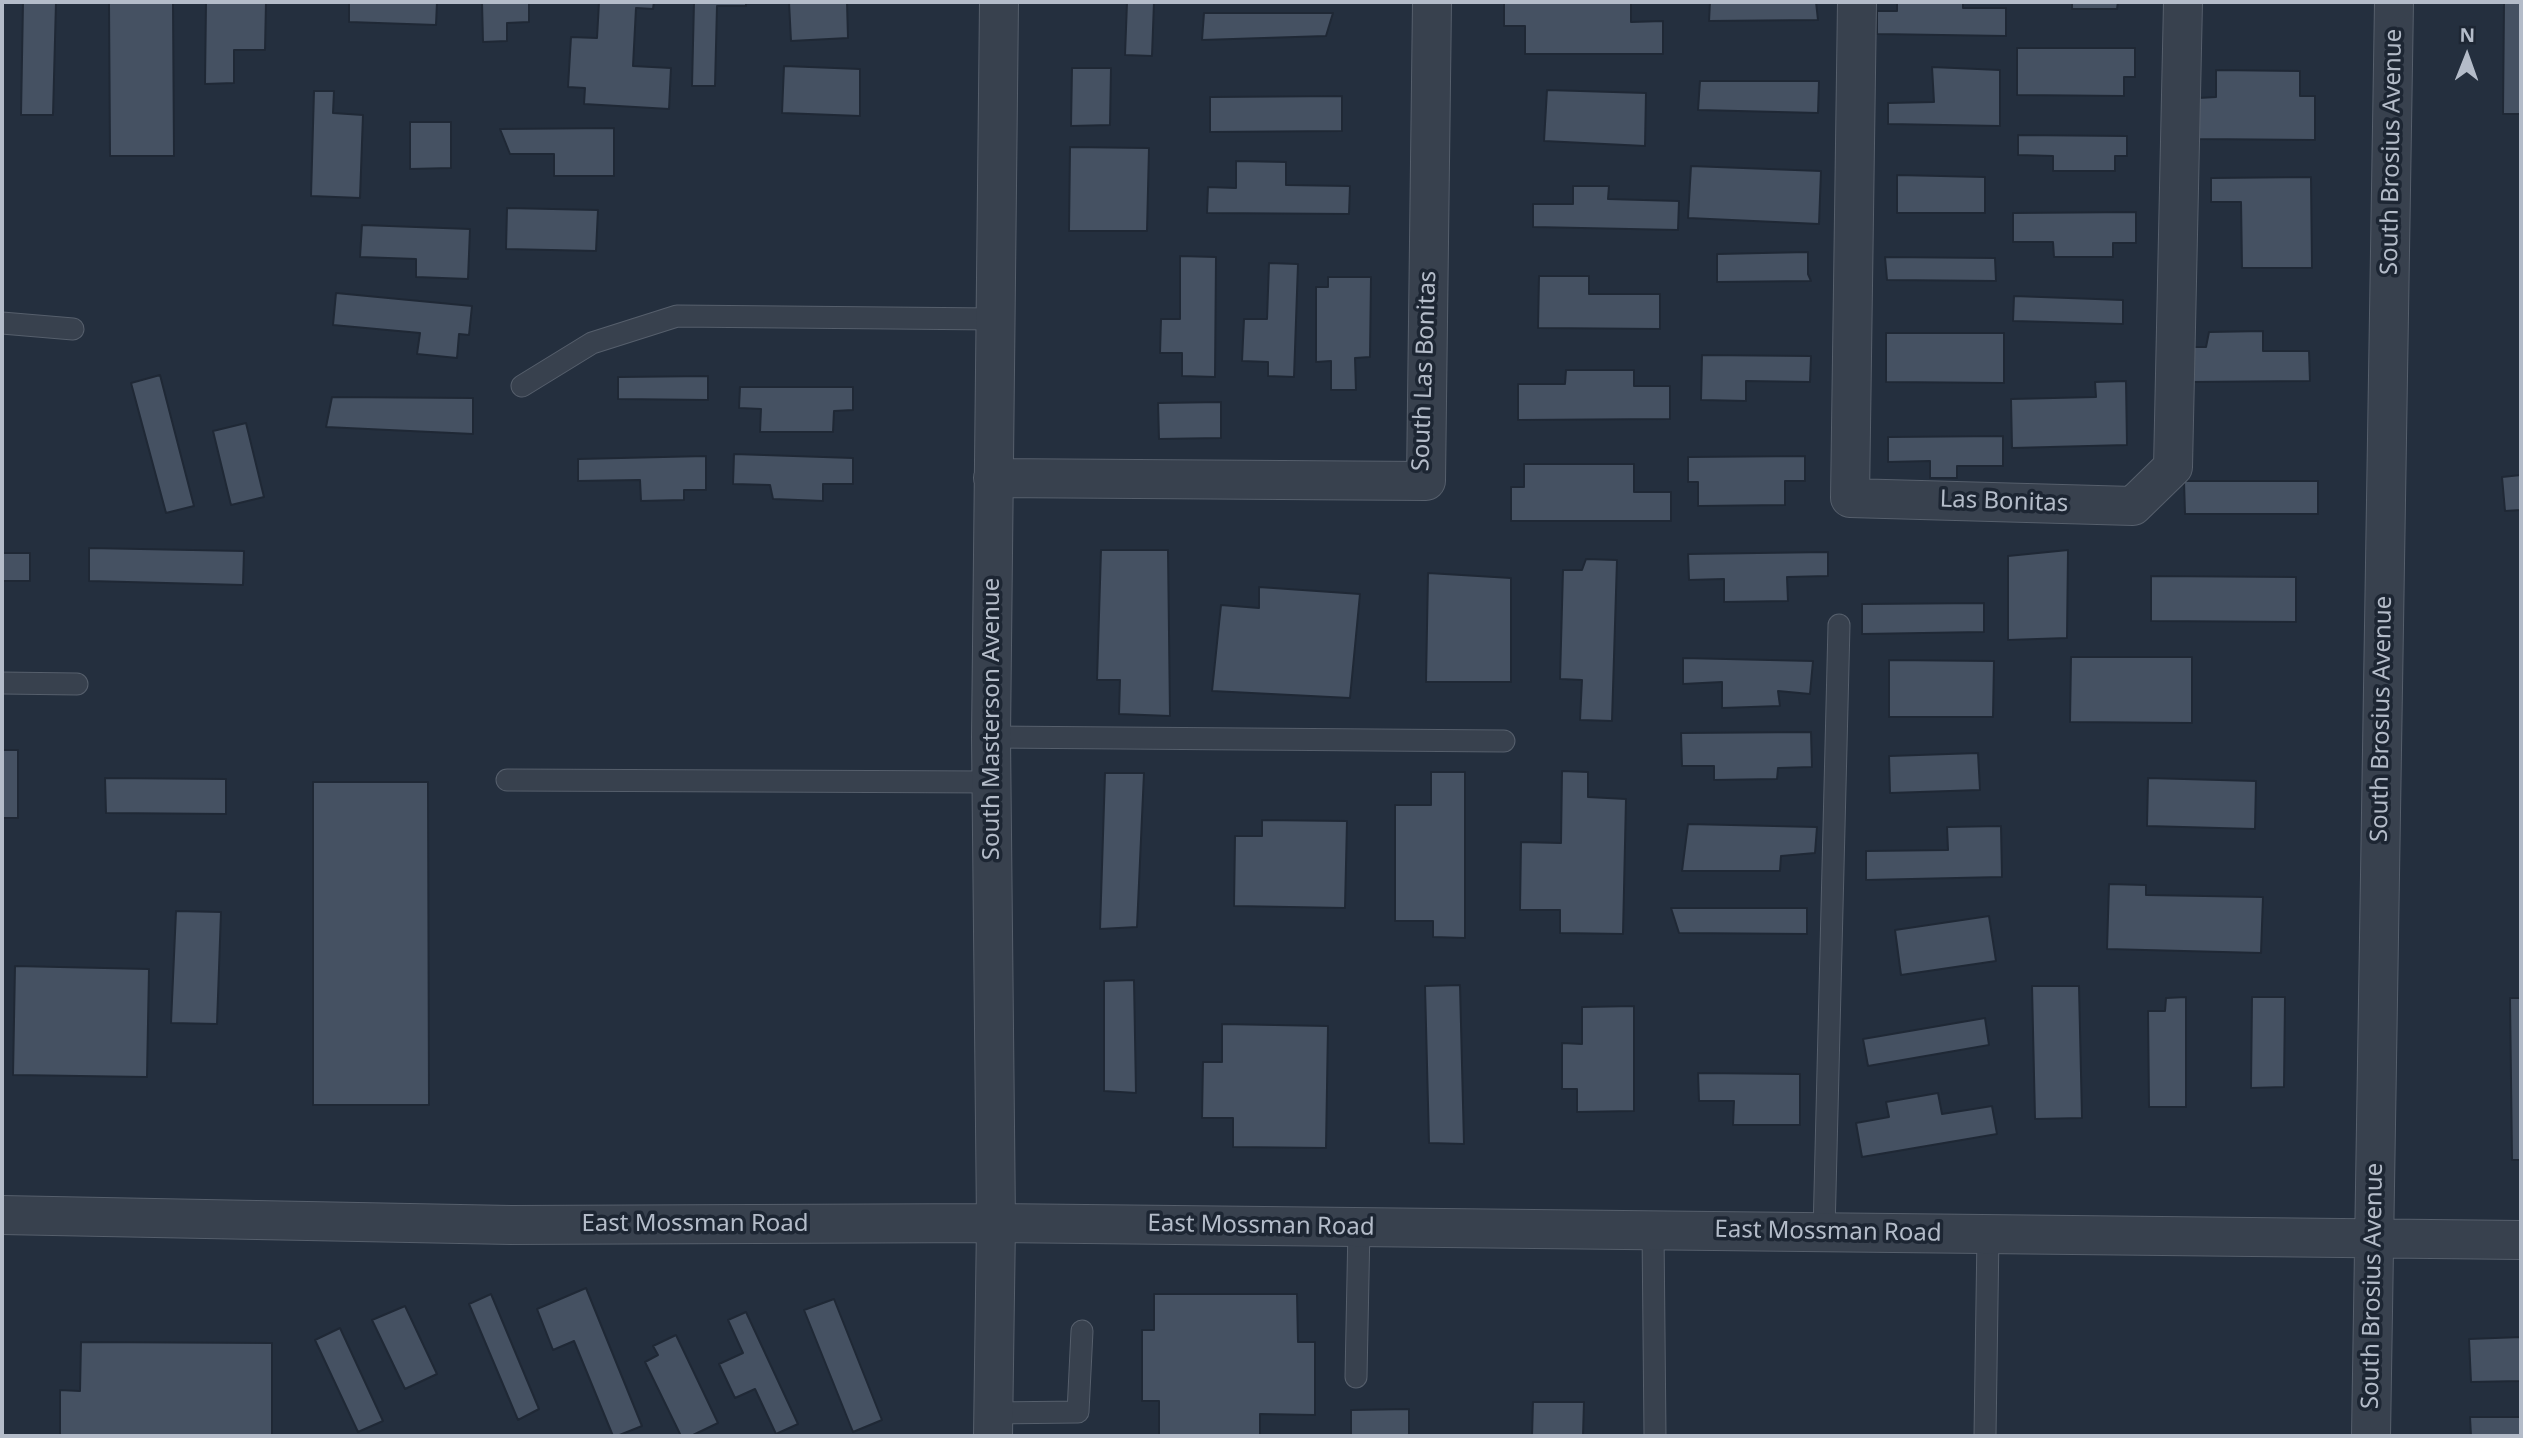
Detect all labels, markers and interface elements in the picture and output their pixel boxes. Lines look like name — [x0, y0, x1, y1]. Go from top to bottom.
north arrow — [2432, 21, 2502, 91]
text: N — [2459, 22, 2475, 48]
street label: South Brosius Avenue — [2375, 29, 2409, 275]
street label: South Las Bonitas — [1407, 270, 1443, 472]
street label: Las Bonitas — [1939, 485, 2069, 519]
street label: South Masterson Avenue — [978, 578, 1006, 860]
street label: South Brosius Avenue — [2365, 596, 2399, 842]
street label: South Brosius Avenue — [2356, 1163, 2390, 1409]
street label: East Mossman Road — [581, 1210, 809, 1238]
street label: East Mossman Road — [1147, 1210, 1375, 1242]
street label: East Mossman Road — [1714, 1216, 1942, 1248]

